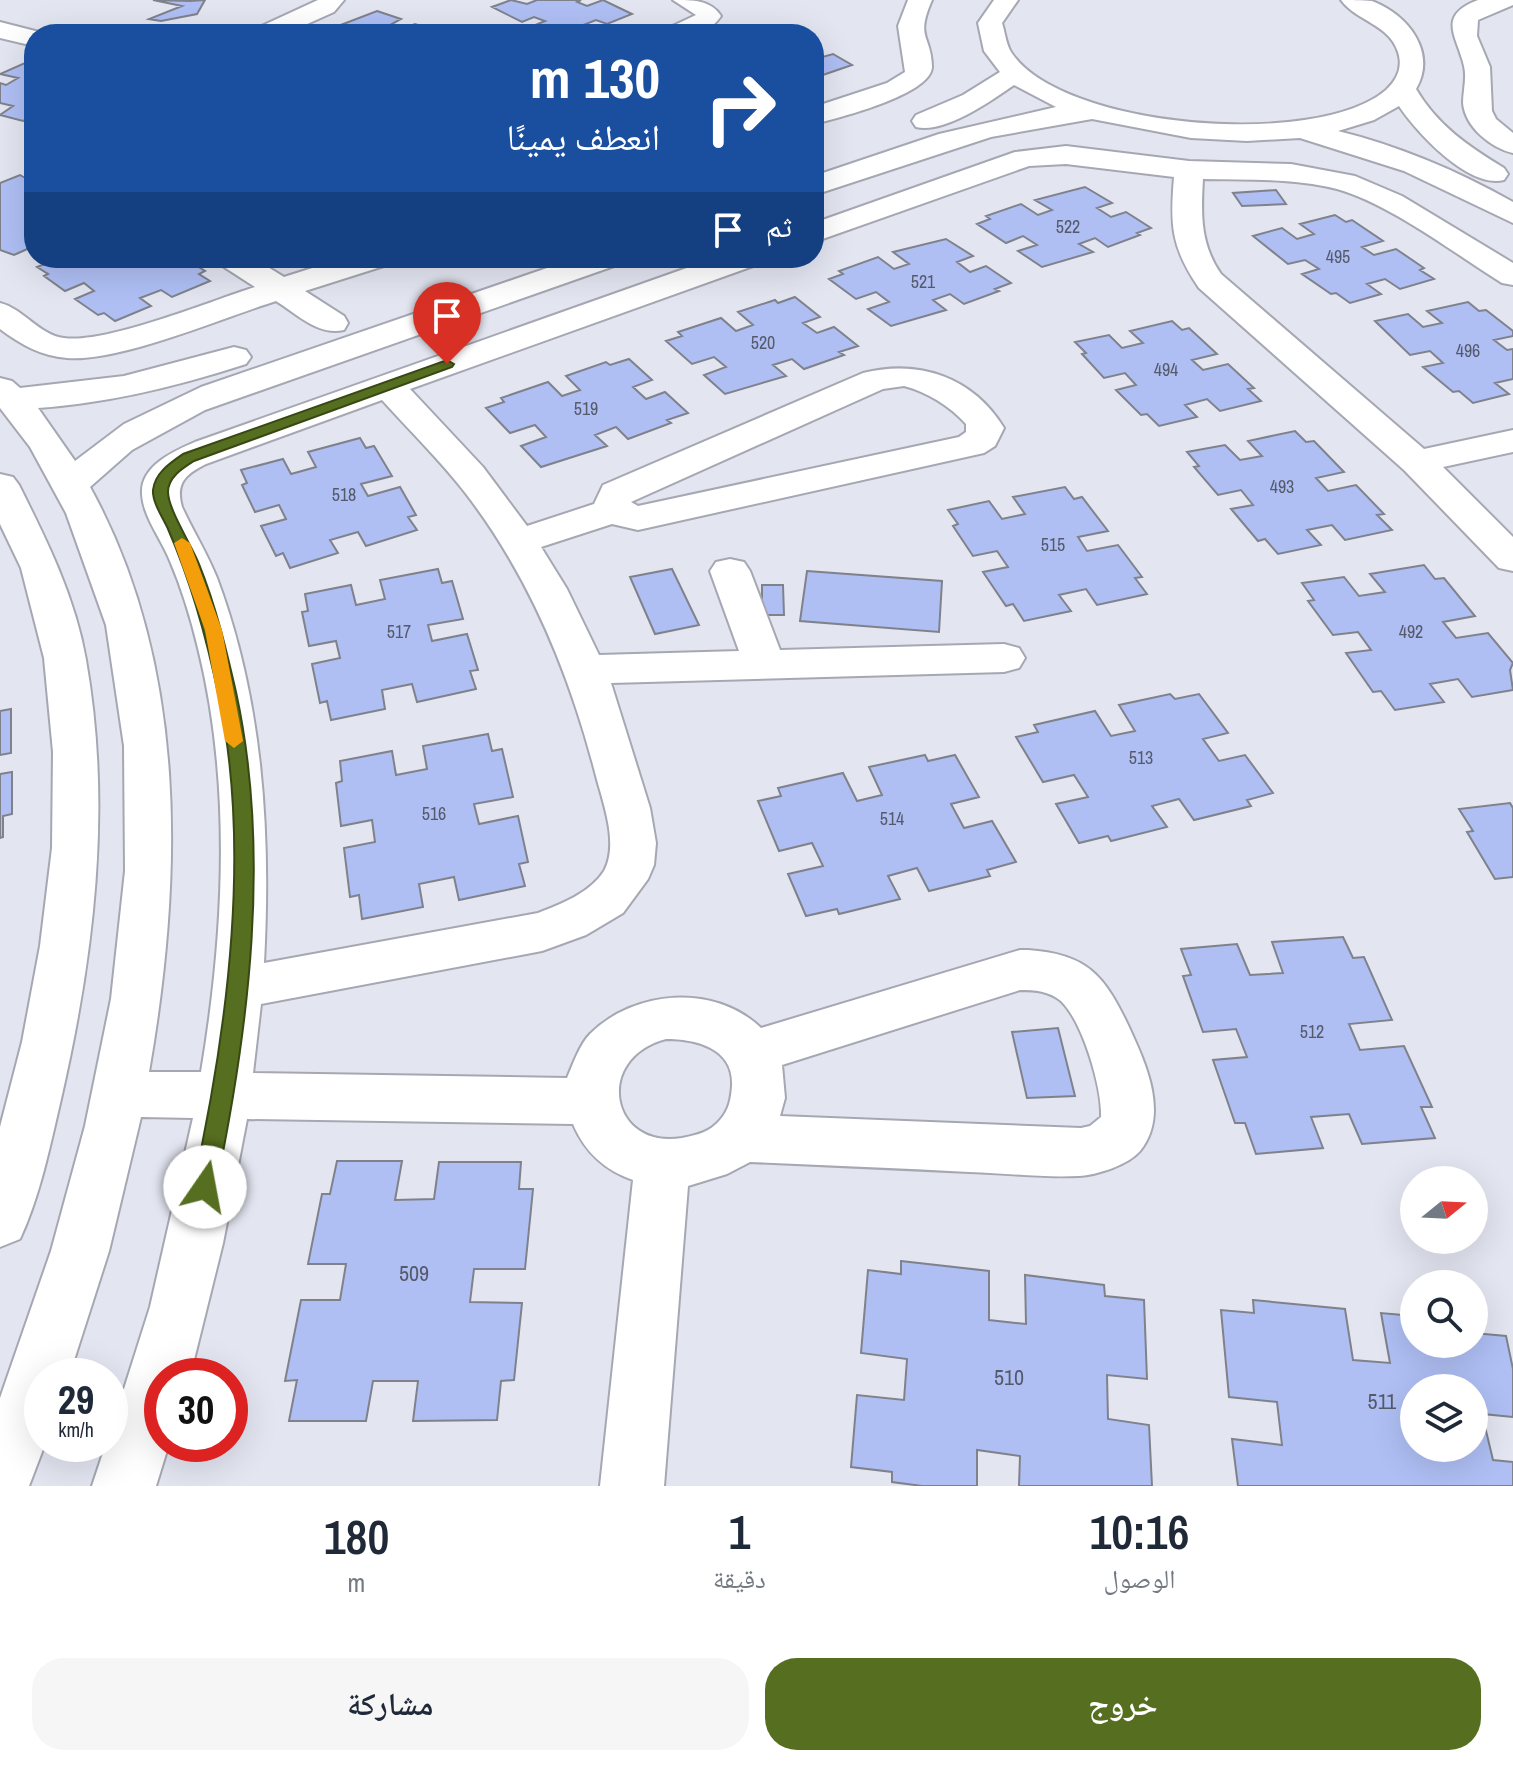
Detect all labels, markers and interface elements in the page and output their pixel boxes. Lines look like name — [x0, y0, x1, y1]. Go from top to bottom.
text: 130 m — [530, 40, 660, 115]
icon: right — [688, 56, 792, 160]
text: انعطف يمينًا — [507, 113, 660, 161]
text: ثم — [766, 206, 792, 246]
icon: arrive — [706, 208, 750, 252]
house number: 522 — [1056, 214, 1080, 239]
house number: 495 — [1326, 244, 1350, 269]
house number: 521 — [911, 269, 936, 294]
pin — [413, 282, 481, 364]
icon: arrive — [425, 294, 469, 338]
house number: 520 — [751, 330, 775, 355]
house number: 496 — [1456, 338, 1480, 363]
house number: 494 — [1154, 357, 1178, 382]
house number: 519 — [574, 396, 598, 421]
house number: 493 — [1270, 474, 1294, 499]
house number: 518 — [332, 482, 356, 507]
house number: 515 — [1041, 532, 1065, 557]
house number: 517 — [387, 619, 411, 644]
house number: 492 — [1399, 619, 1423, 644]
house number: 513 — [1129, 745, 1153, 770]
house number: 516 — [422, 801, 446, 826]
house number: 514 — [880, 806, 904, 831]
house number: 512 — [1300, 1019, 1324, 1044]
position arrow — [163, 1145, 247, 1229]
north arrow — [1400, 1166, 1488, 1254]
map controls — [1400, 1166, 1488, 1462]
house number: 509 — [399, 1258, 429, 1288]
button: search — [1400, 1270, 1488, 1358]
speed limit sign: 30 — [144, 1358, 248, 1462]
house number: 510 — [994, 1362, 1024, 1392]
text: 29 — [58, 1373, 94, 1426]
button: layers — [1400, 1374, 1488, 1462]
house number: 511 — [1368, 1386, 1396, 1416]
text: km/h — [58, 1416, 94, 1443]
text: 1 — [728, 1499, 750, 1564]
text: 10:16 — [1089, 1499, 1189, 1564]
text: 180 — [324, 1504, 389, 1569]
text: دقيقة — [713, 1561, 766, 1596]
text: الوصول — [1103, 1561, 1175, 1596]
text: m — [348, 1565, 365, 1600]
button: مشاركة — [32, 1658, 749, 1750]
button: خروج — [765, 1658, 1481, 1750]

